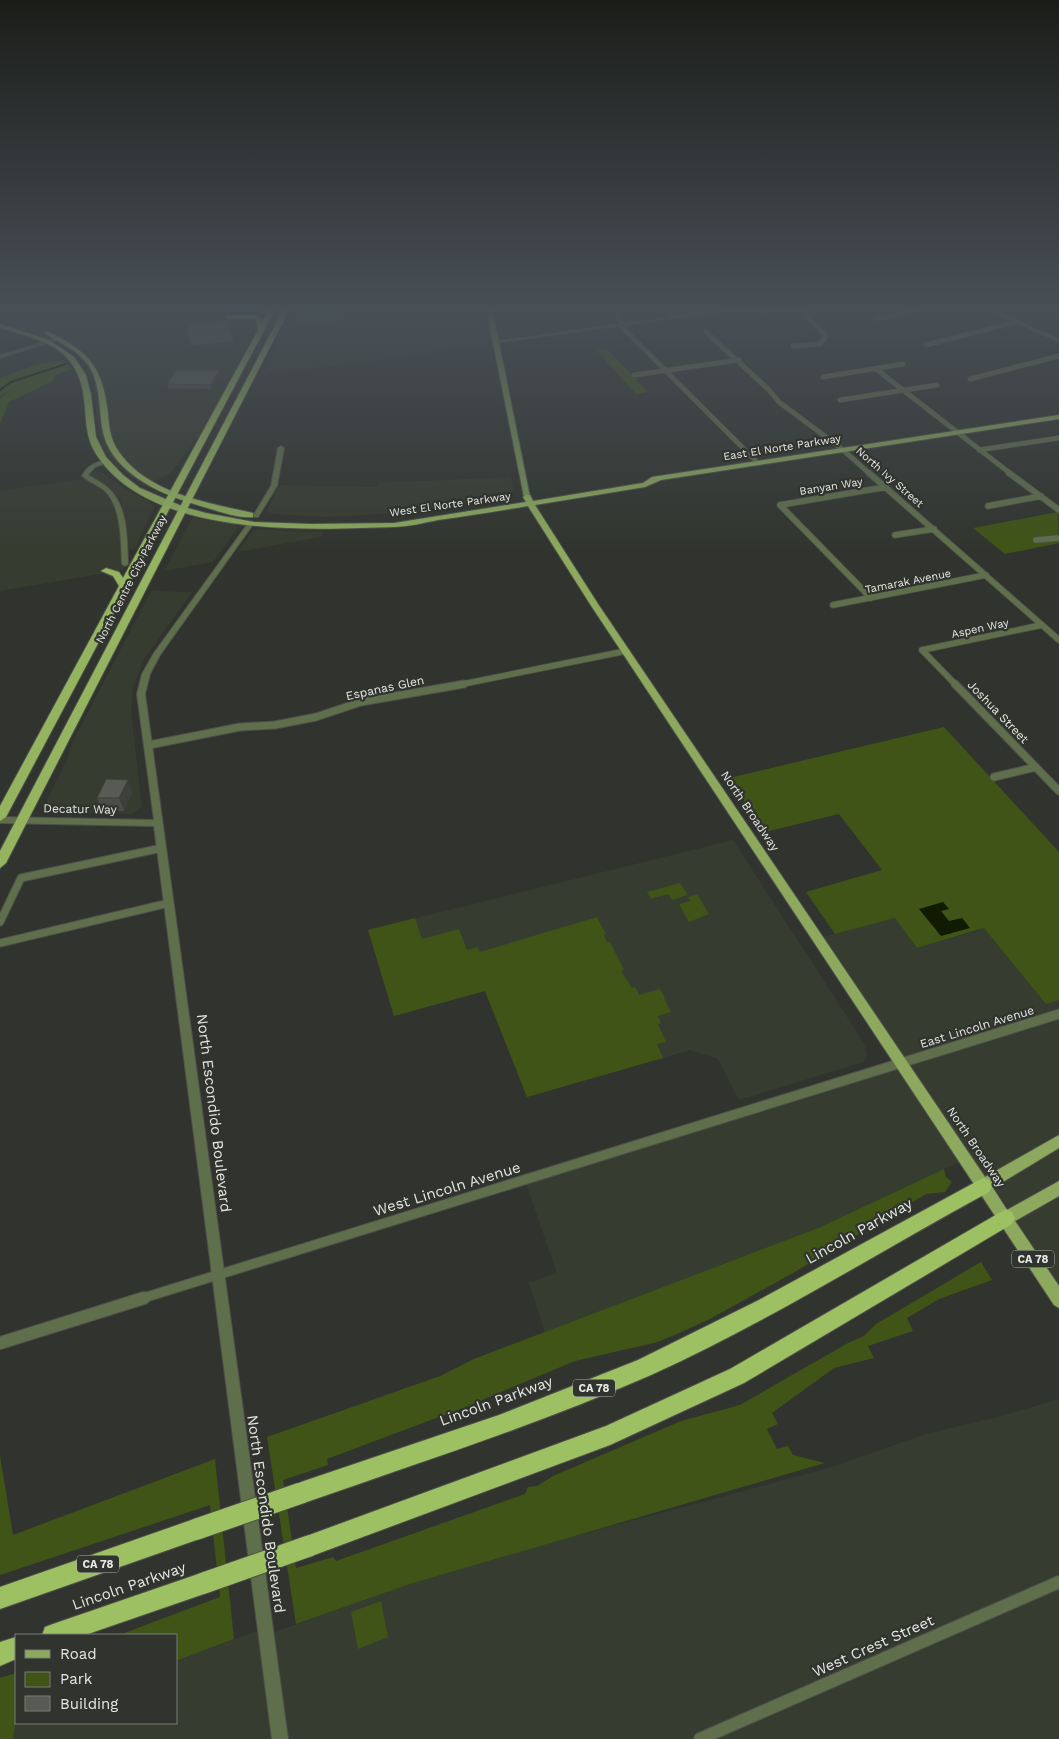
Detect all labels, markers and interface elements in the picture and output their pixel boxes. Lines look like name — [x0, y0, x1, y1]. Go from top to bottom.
street label: East El Norte Parkway — [722, 432, 842, 463]
street label: North Ivy Street — [853, 445, 926, 510]
street label: Banyan Way — [799, 475, 864, 498]
street label: West El Norte Parkway — [389, 490, 512, 519]
street label: North Centre City Parkway — [93, 513, 170, 645]
street label: Tamarak Avenue — [864, 567, 952, 596]
street label: Aspen Way — [950, 616, 1010, 641]
street label: Espanas Glen — [345, 673, 425, 703]
street label: Joshua Street — [965, 678, 1031, 746]
street label: North Broadway — [718, 768, 782, 854]
street label: Decatur Way — [43, 801, 118, 817]
street label: East Lincoln Avenue — [918, 1003, 1036, 1051]
street label: North Escondido Boulevard — [193, 1013, 235, 1213]
street label: North Broadway — [944, 1104, 1008, 1190]
street label: West Lincoln Avenue — [371, 1158, 523, 1220]
street label: Lincoln Parkway — [803, 1194, 916, 1268]
road number: CA 78 — [1012, 1250, 1054, 1268]
street label: Lincoln Parkway — [437, 1372, 555, 1430]
road number: CA 78 — [573, 1380, 615, 1396]
street label: North Escondido Boulevard — [243, 1414, 289, 1614]
road number: CA 78 — [77, 1556, 119, 1572]
street label: Lincoln Parkway — [70, 1558, 188, 1614]
street label: West Crest Street — [809, 1611, 937, 1681]
legend — [15, 1634, 178, 1724]
text: Road — [60, 1645, 97, 1663]
text: Park — [60, 1670, 93, 1688]
text: Building — [60, 1695, 118, 1713]

